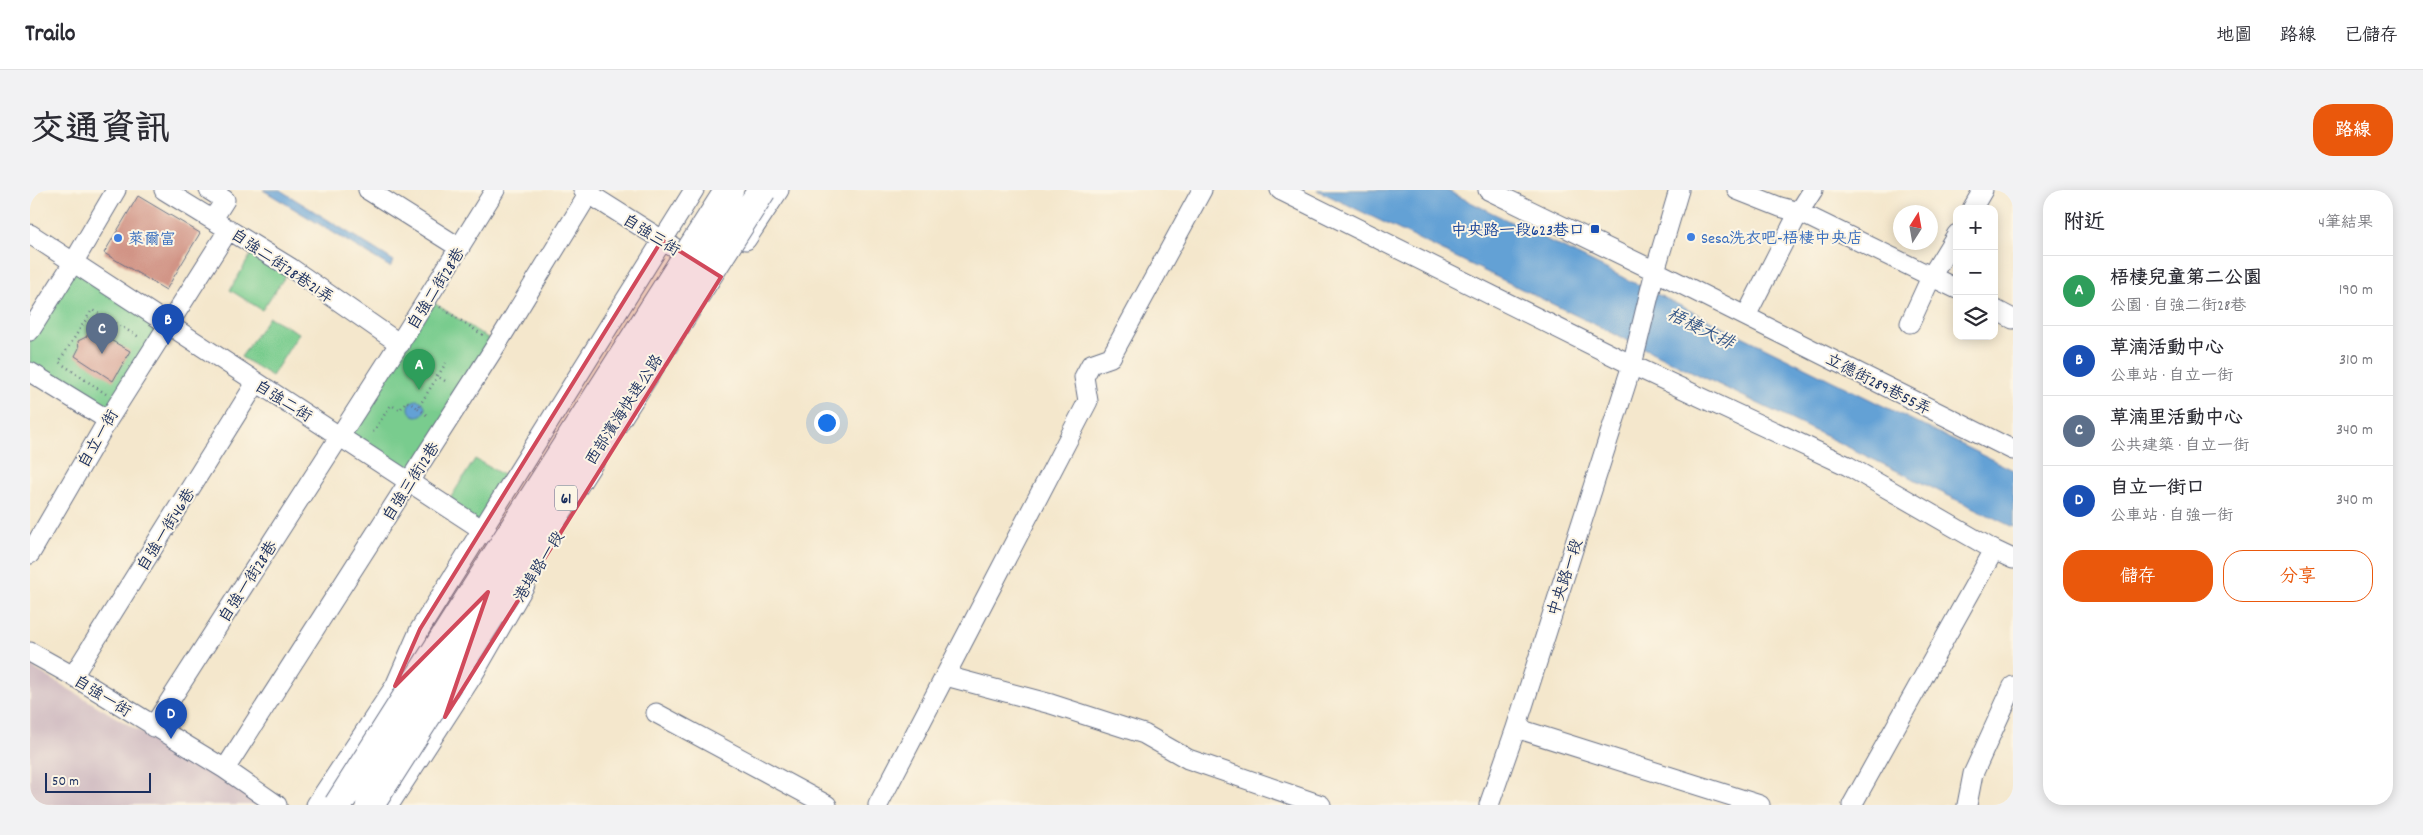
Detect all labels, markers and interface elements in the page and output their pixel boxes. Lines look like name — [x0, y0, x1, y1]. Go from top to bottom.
text: Trailo — [25, 18, 76, 52]
text: 地圖 — [2216, 24, 2252, 49]
text: 路線 — [2280, 24, 2316, 49]
text: 已儲存 — [2344, 24, 2398, 49]
button: 路線 — [2313, 104, 2393, 156]
text: 交通資訊 — [30, 107, 170, 157]
north arrow — [1893, 205, 1938, 250]
map controls — [1953, 205, 1998, 340]
button: + — [1953, 205, 1998, 250]
street label: 自強三街 — [617, 209, 684, 263]
text: 附近 — [2063, 209, 2105, 239]
text: 4筆結果 — [2318, 212, 2373, 235]
place label: 中央路一段623巷口 — [1451, 220, 1585, 243]
marker: 中央路一段623巷口 — [1589, 223, 1601, 235]
street label: 自強二街28巷21弄 — [225, 224, 338, 310]
place label: Sesa洗衣吧-梧棲中央店 — [1701, 228, 1863, 251]
place label: 萊爾富 — [128, 229, 176, 252]
marker: Sesa洗衣吧-梧棲中央店 — [1685, 231, 1697, 243]
marker: 萊爾富 — [112, 232, 124, 244]
street label: 自強二街28巷 — [403, 244, 472, 335]
button: − — [1953, 250, 1998, 295]
text: 梧棲兒童第二公園 — [2110, 266, 2262, 293]
text: A — [2075, 279, 2083, 302]
text: 190 m — [2339, 279, 2373, 302]
button: layers — [1953, 295, 1998, 340]
text: 公園 · 自強二街28巷 — [2110, 295, 2246, 318]
water label: 梧棲大排 — [1662, 303, 1740, 358]
pin: B — [152, 304, 184, 345]
pin: C — [86, 313, 118, 354]
text: 草湳活動中心 — [2110, 336, 2224, 363]
pin: A — [403, 349, 435, 390]
street label: 立德街289巷55弄 — [1821, 349, 1935, 422]
text: B — [2075, 349, 2083, 372]
text: 310 m — [2339, 349, 2373, 372]
street label: 西部濱海快速公路 — [581, 350, 670, 470]
text: 公車站 · 自立一街 — [2110, 365, 2233, 388]
street label: 自強二街 — [249, 375, 316, 429]
street label: 自立一街 — [73, 406, 125, 473]
text: 草湳里活動中心 — [2110, 406, 2243, 433]
your location — [814, 410, 840, 436]
text: C — [2075, 419, 2083, 442]
text: 340 m — [2336, 419, 2373, 442]
text: 公共建築 · 自立一街 — [2110, 435, 2249, 458]
street label: 自強三街12巷 — [378, 438, 446, 527]
text: 自立一街口 — [2110, 476, 2205, 503]
street label: 自強一街46巷 — [132, 484, 202, 576]
road number: 61 — [555, 486, 577, 510]
text: D — [2075, 489, 2083, 512]
text: 340 m — [2336, 489, 2373, 512]
text: 公車站 · 自強一街 — [2110, 505, 2233, 528]
street label: 港埠路一段 — [509, 527, 571, 607]
street label: 中央路一段 — [1543, 536, 1590, 619]
street label: 自強一街28巷 — [214, 537, 284, 628]
button: 儲存 — [2063, 550, 2213, 602]
button: 分享 — [2223, 550, 2373, 602]
street label: 自強一街 — [68, 670, 135, 724]
pin: D — [155, 698, 187, 739]
scale bar — [45, 770, 151, 793]
text: 50 m — [52, 772, 79, 792]

